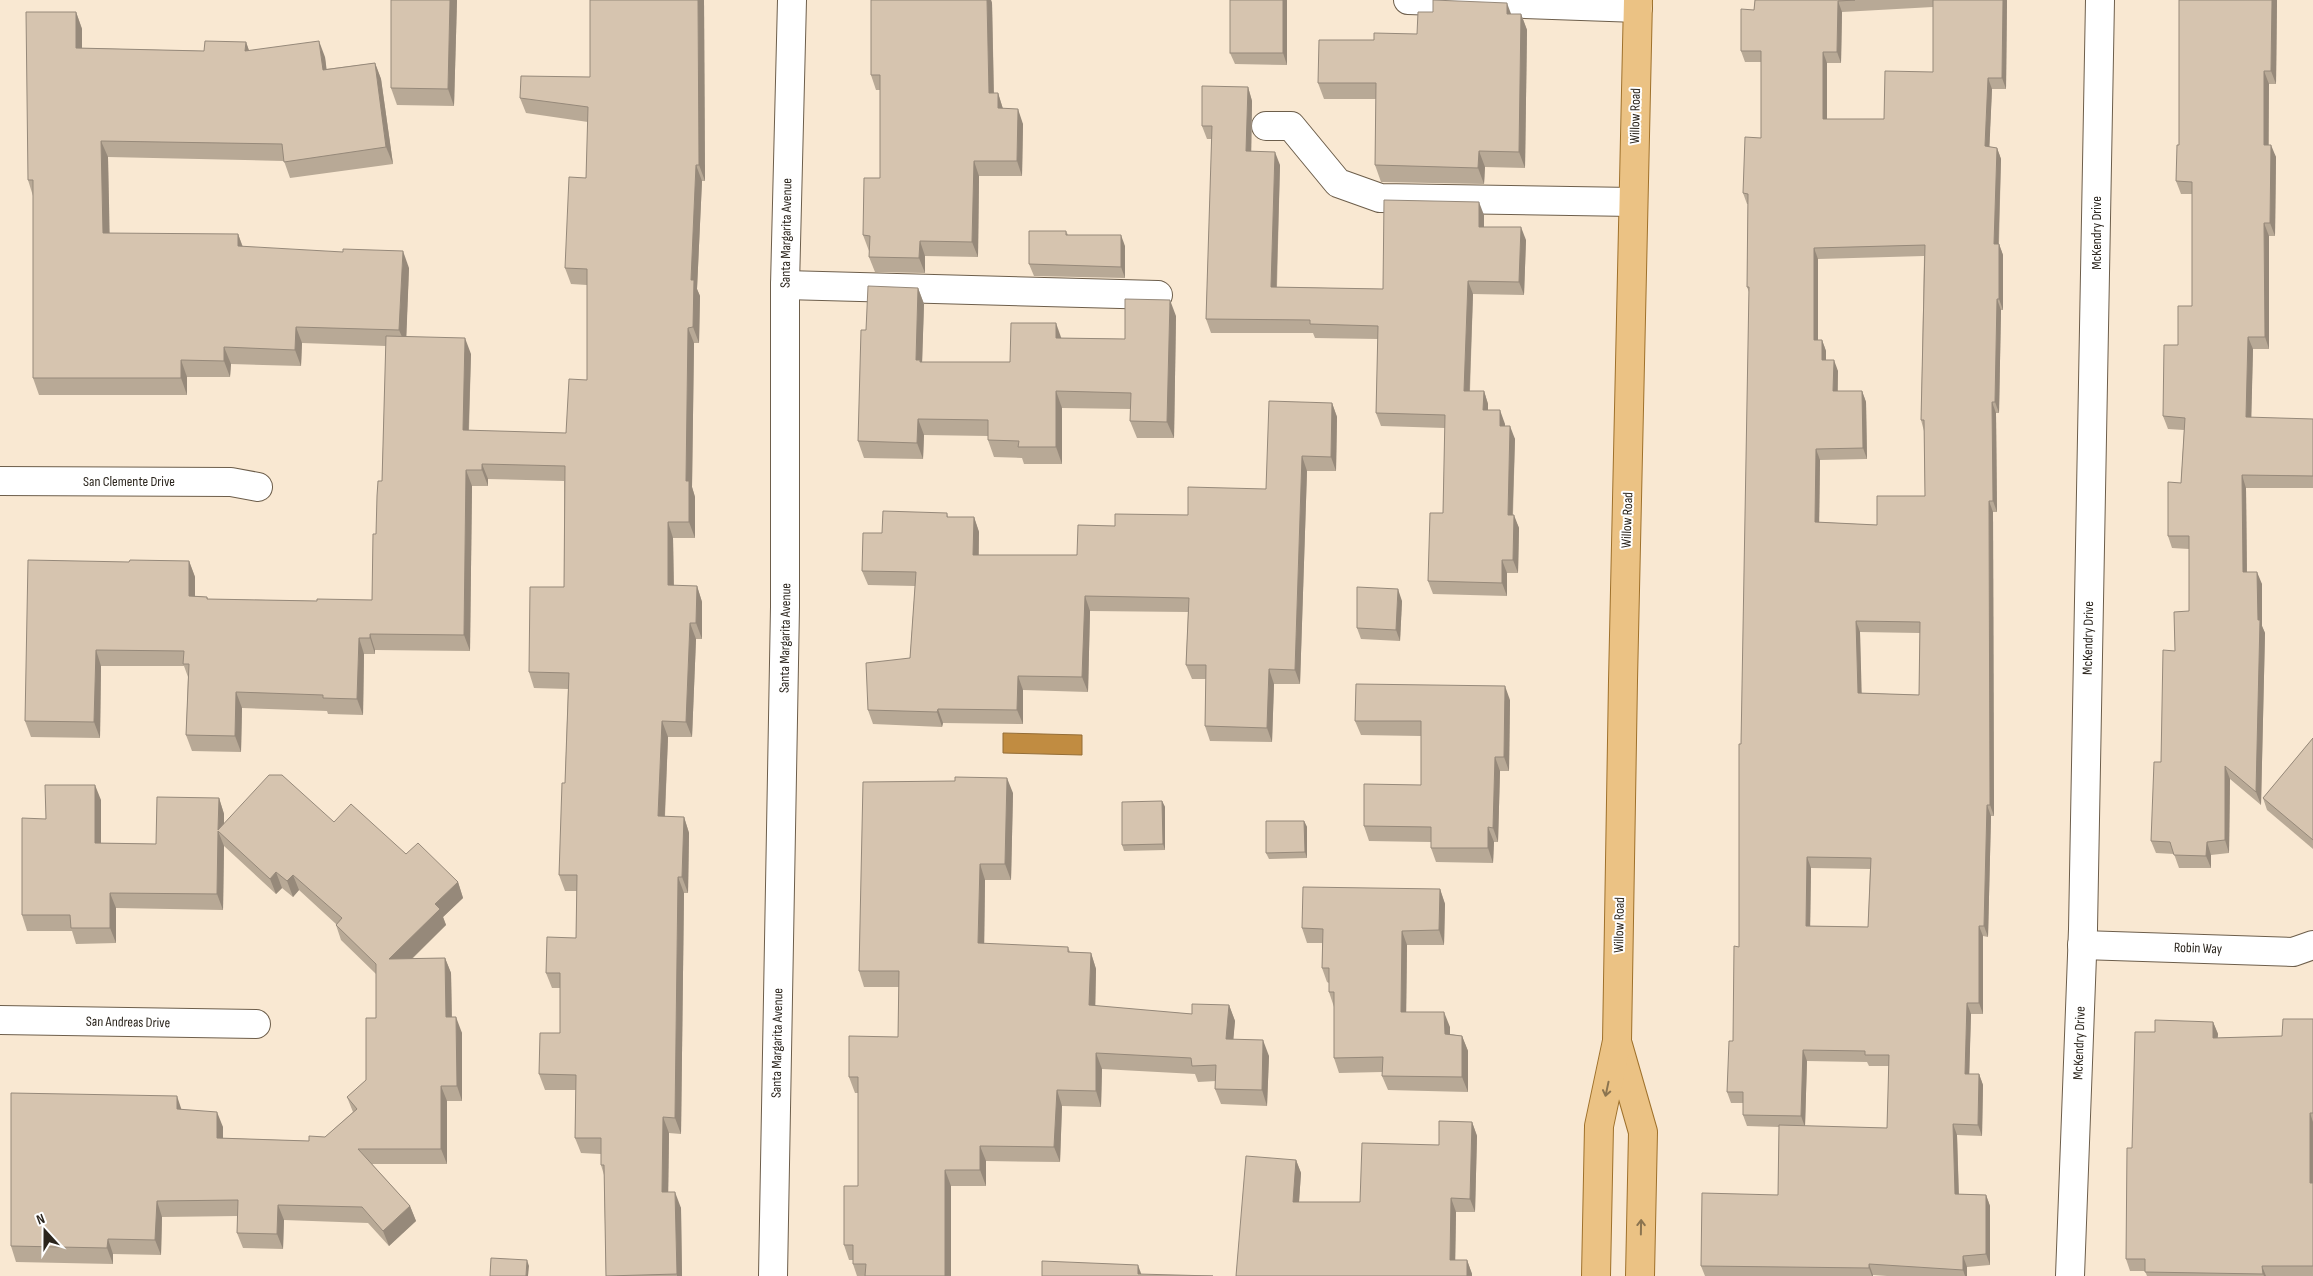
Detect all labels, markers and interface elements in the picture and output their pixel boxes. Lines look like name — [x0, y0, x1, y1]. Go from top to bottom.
street label: Willow Road — [1626, 88, 1644, 144]
street label: Santa Margarita Avenue — [777, 178, 795, 288]
street label: McKendry Drive — [2088, 196, 2105, 270]
street label: San Clemente Drive — [83, 473, 175, 490]
street label: Willow Road — [1618, 492, 1636, 548]
street label: Santa Margarita Avenue — [776, 583, 794, 693]
street label: McKendry Drive — [2079, 601, 2097, 675]
street label: Willow Road — [1610, 897, 1628, 953]
street label: Robin Way — [2174, 939, 2223, 957]
street label: Santa Margarita Avenue — [768, 988, 786, 1098]
street label: McKendry Drive — [2069, 1006, 2089, 1080]
street label: San Andreas Drive — [86, 1013, 170, 1031]
one-way arrow — [1602, 1080, 1611, 1096]
north arrow — [20, 1206, 70, 1256]
text: N — [34, 1210, 47, 1229]
one-way arrow — [1636, 1220, 1646, 1236]

